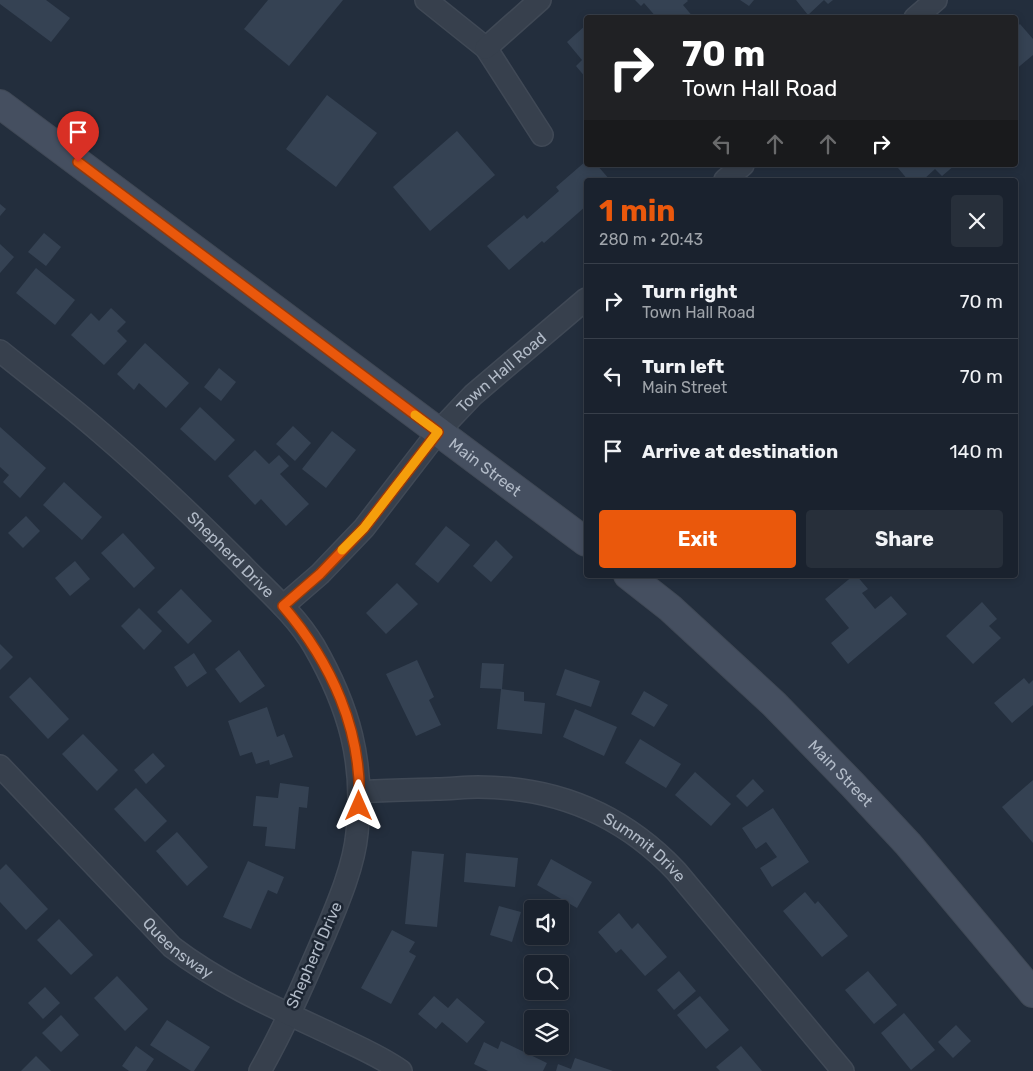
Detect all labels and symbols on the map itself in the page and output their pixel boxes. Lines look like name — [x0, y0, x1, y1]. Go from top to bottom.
pin — [57, 111, 99, 162]
street label: Town Hall Road — [452, 328, 550, 416]
street label: Main Street — [446, 434, 525, 500]
street label: Shepherd Drive — [184, 507, 279, 601]
street label: Main Street — [804, 736, 877, 810]
position arrow — [332, 779, 384, 831]
street label: Summit Drive — [600, 808, 690, 885]
street label: Shepherd Drive — [282, 899, 346, 1011]
street label: Queensway — [139, 913, 217, 982]

